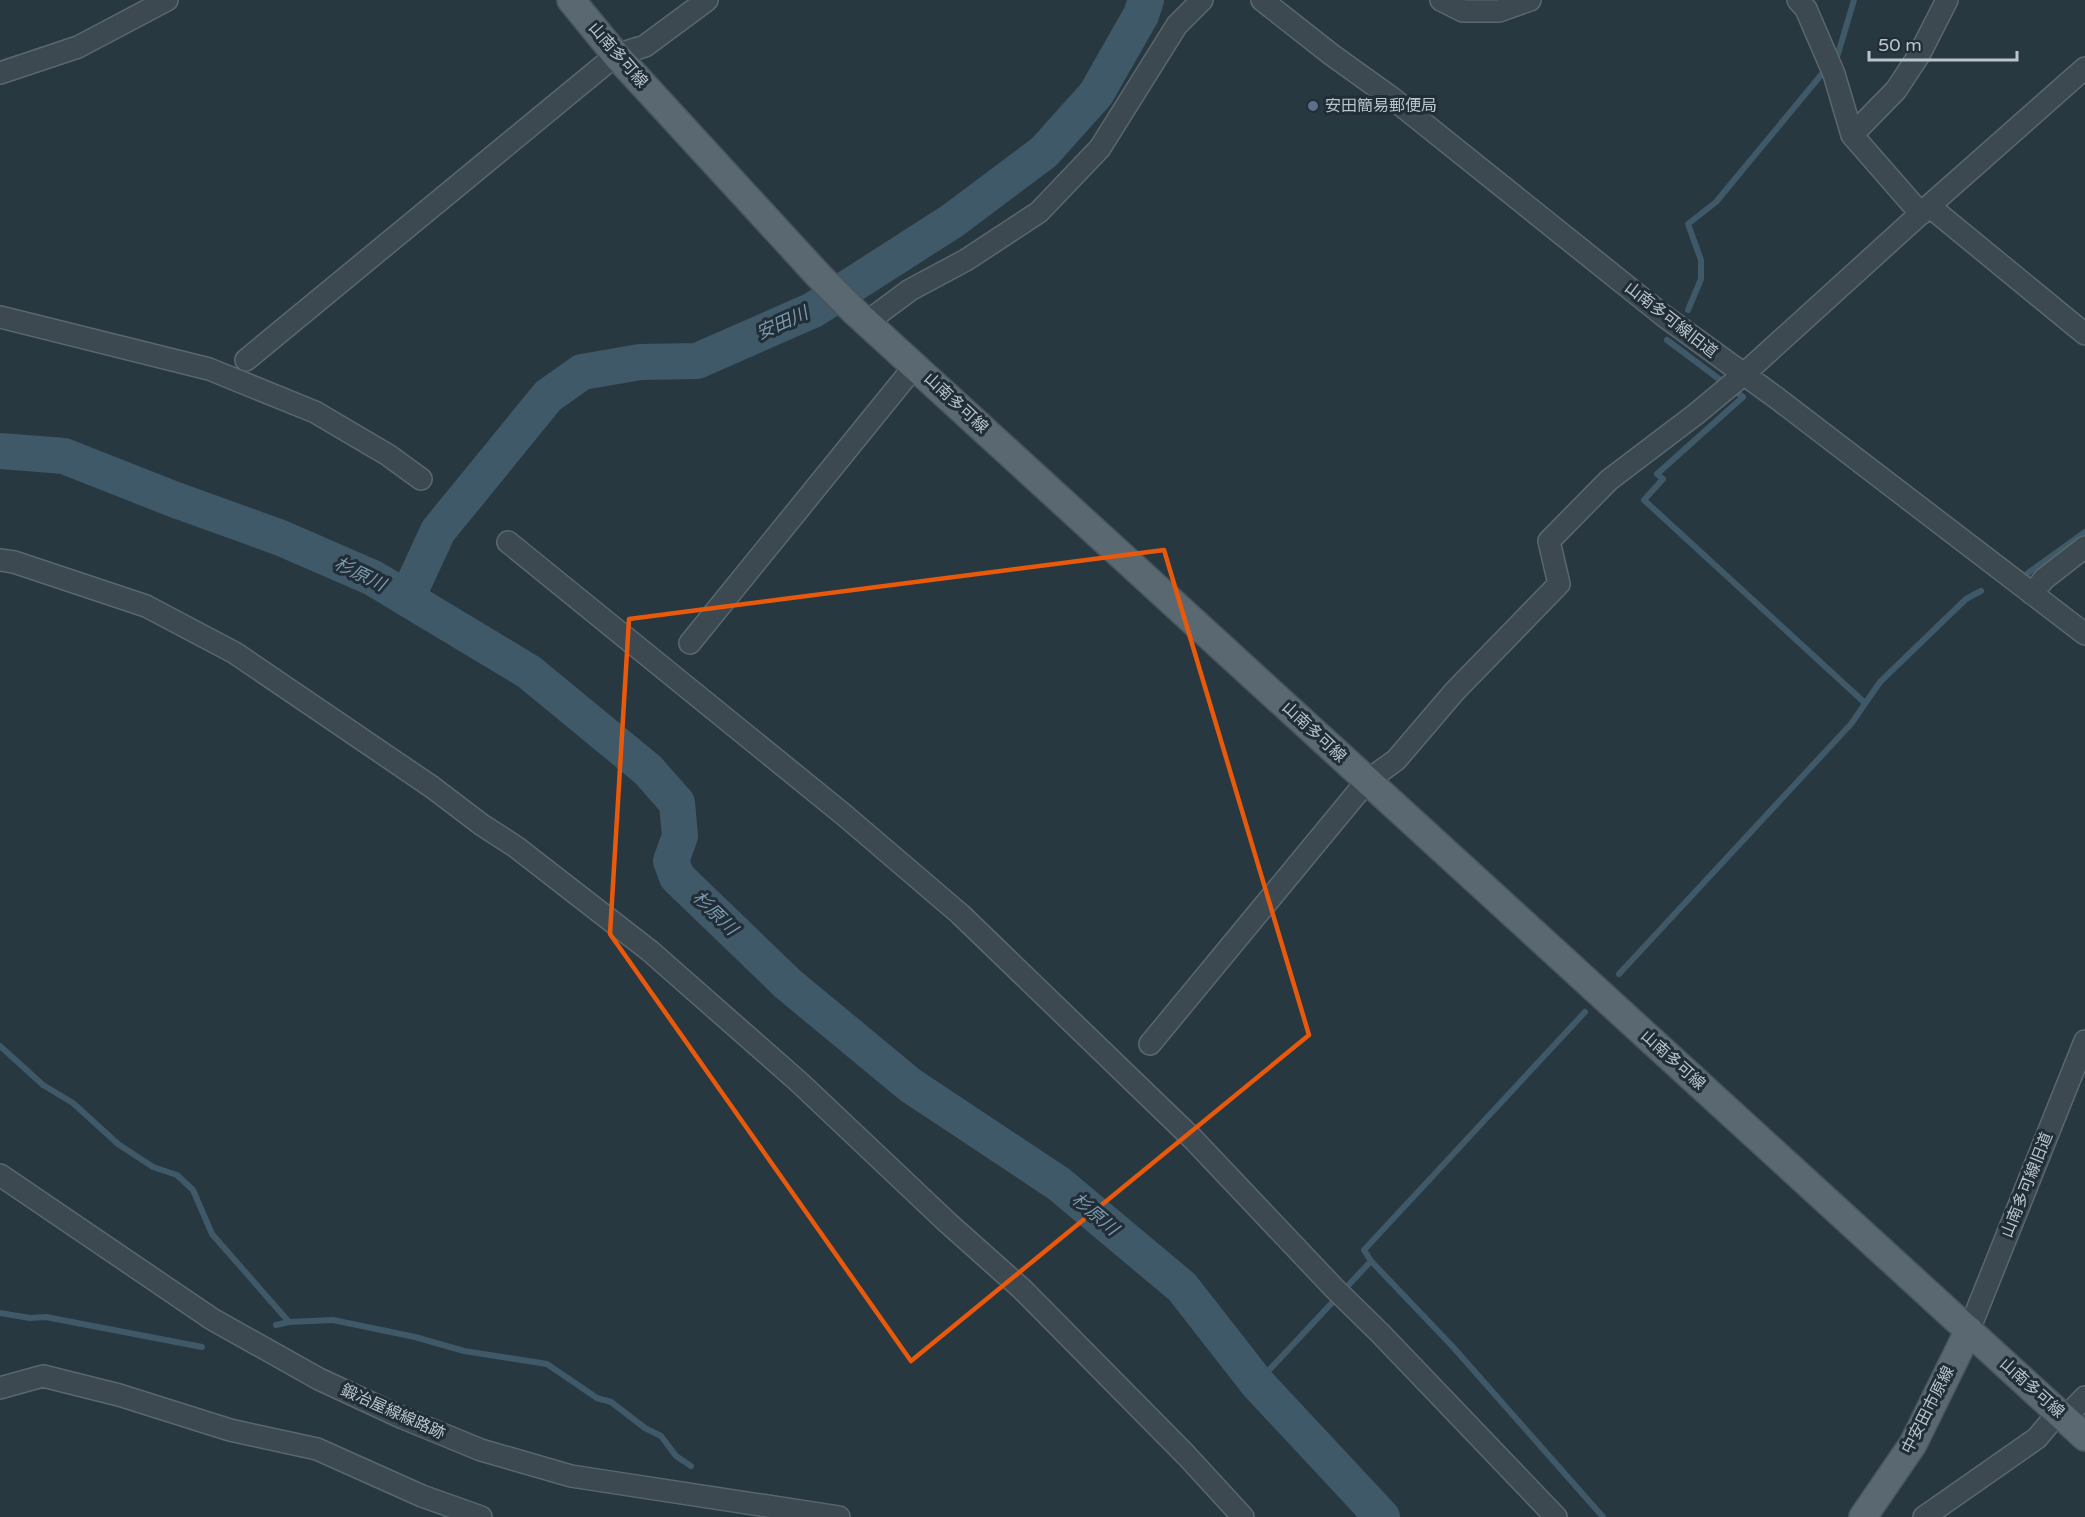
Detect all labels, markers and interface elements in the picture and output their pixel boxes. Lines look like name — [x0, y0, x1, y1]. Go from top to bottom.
street label: 山南多可線 — [584, 18, 652, 92]
scale bar — [1869, 24, 2018, 62]
text: 50 m — [1878, 34, 1922, 56]
place label: 安田簡易郵便局 — [1325, 96, 1437, 116]
marker: 安田簡易郵便局 — [1306, 99, 1320, 113]
street label: 山南多可線旧道 — [1621, 278, 1721, 362]
water label: 安田川 — [753, 301, 813, 344]
street label: 山南多可線 — [920, 368, 992, 438]
water label: 杉原川 — [331, 552, 391, 597]
street label: 山南多可線 — [1278, 697, 1350, 767]
water label: 杉原川 — [688, 886, 744, 941]
street label: 山南多可線 — [1637, 1026, 1709, 1094]
street label: 山南多可線旧道 — [1997, 1129, 2057, 1241]
water label: 杉原川 — [1067, 1188, 1124, 1241]
street label: 山南多可線 — [1996, 1354, 2068, 1422]
street label: 中安田市原線 — [1897, 1363, 1959, 1457]
street label: 鍛冶屋線線路跡 — [338, 1380, 448, 1444]

